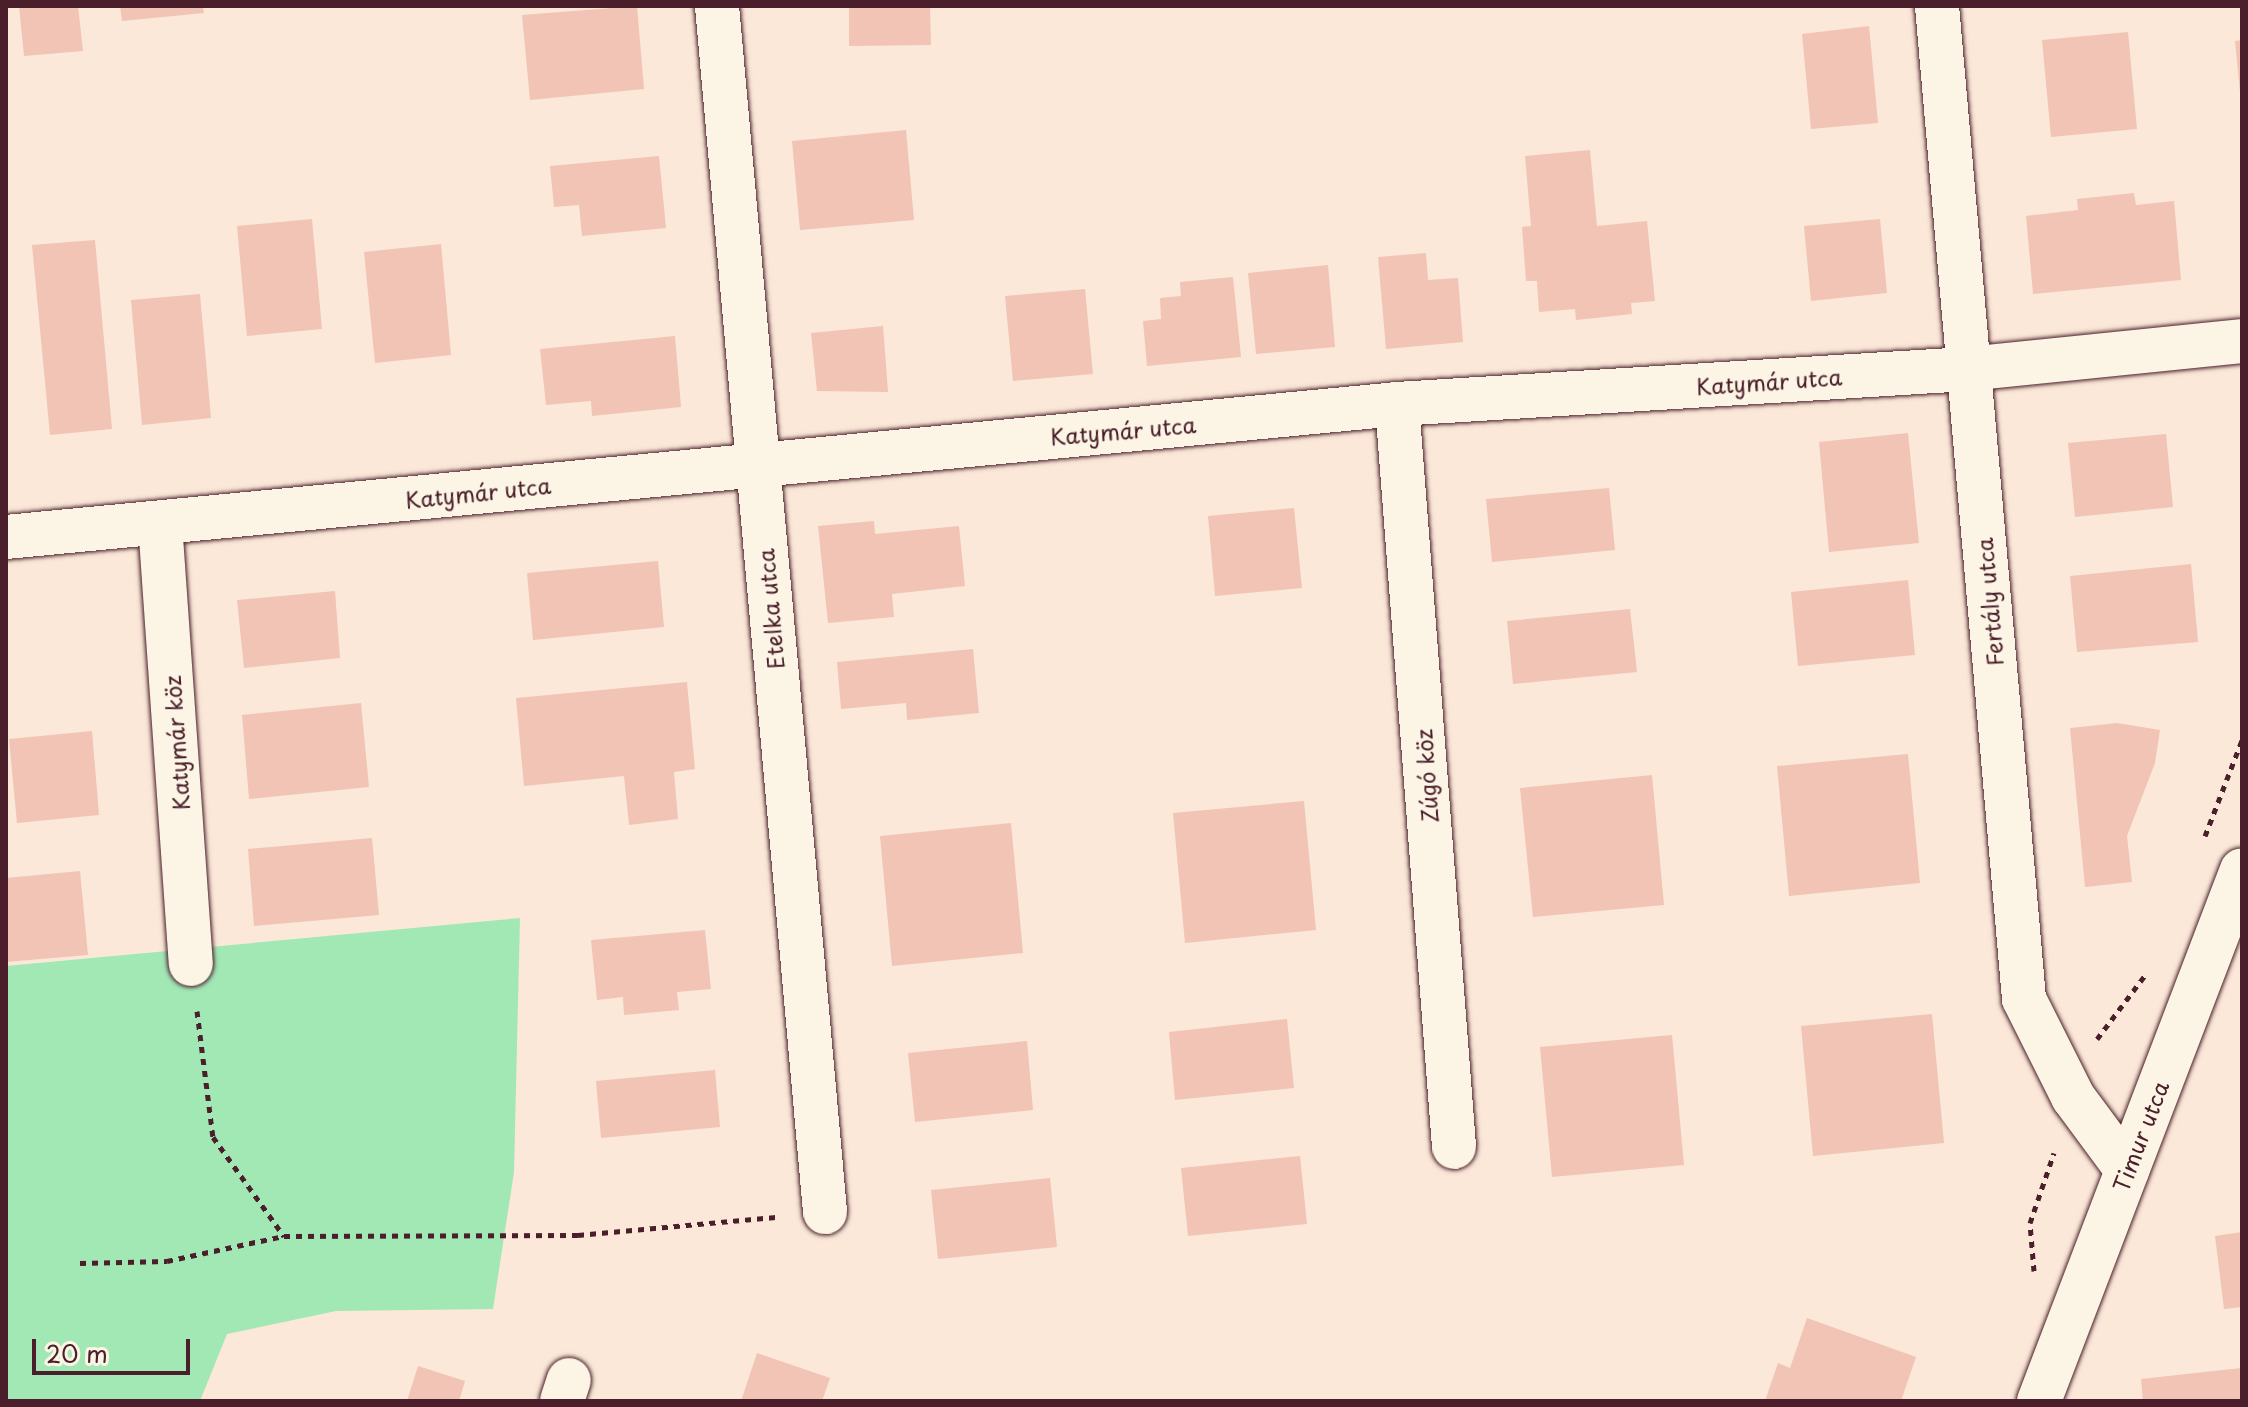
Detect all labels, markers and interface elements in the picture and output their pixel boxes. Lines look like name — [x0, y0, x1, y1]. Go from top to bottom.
street label: Katymár utca — [1695, 363, 1843, 399]
street label: Katymár utca — [1048, 410, 1198, 450]
street label: Katymár utca — [403, 471, 553, 513]
street label: Fertály utca — [1970, 537, 2008, 667]
street label: Etelka utca — [752, 547, 788, 671]
street label: Katymár köz — [158, 674, 194, 812]
street label: Zúgó köz — [1410, 728, 1442, 824]
street label: Timur utca — [2107, 1076, 2173, 1196]
scale bar — [36, 1323, 194, 1373]
text: 20 m — [46, 1335, 108, 1371]

